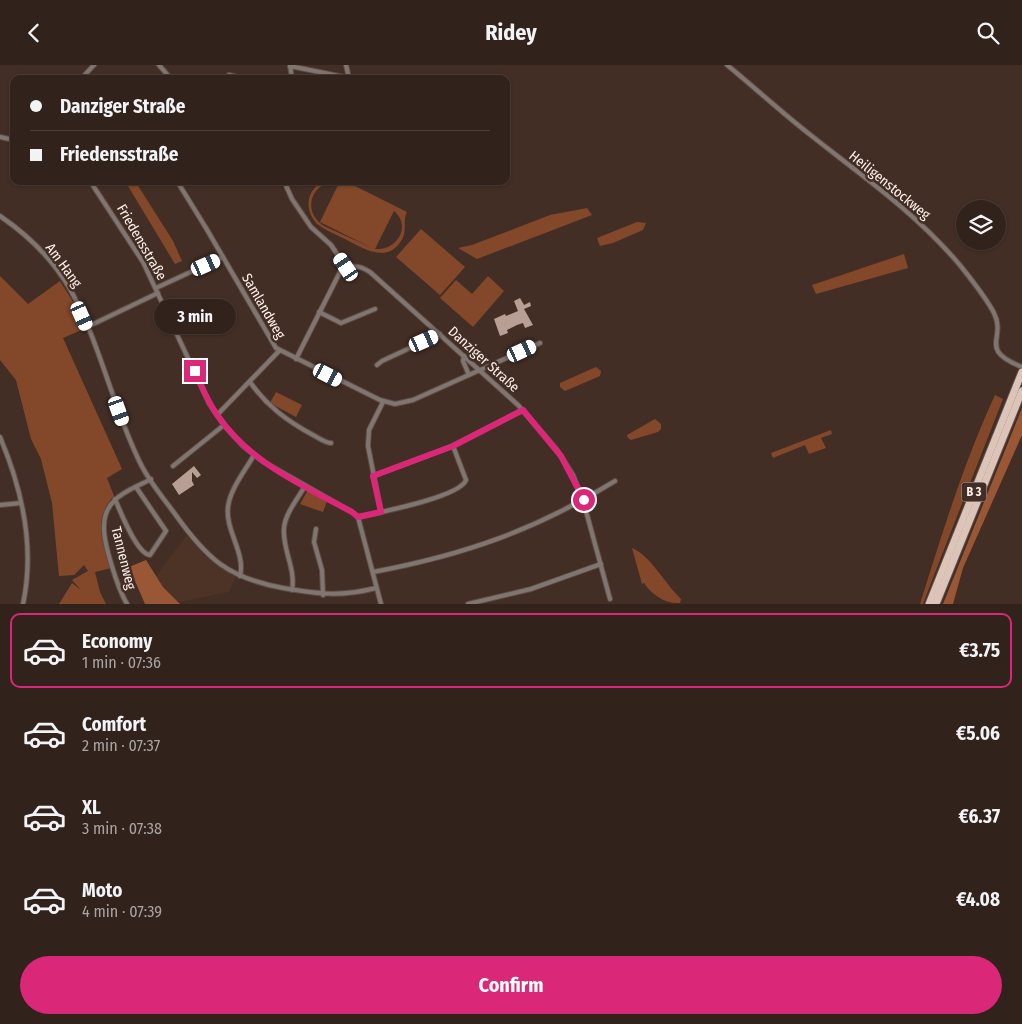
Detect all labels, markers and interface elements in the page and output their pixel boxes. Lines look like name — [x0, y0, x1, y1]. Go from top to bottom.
icon: back — [20, 19, 48, 47]
text: Ridey — [485, 19, 537, 46]
icon: search — [974, 19, 1002, 47]
text: Danziger Straße — [60, 95, 185, 118]
text: Friedensstraße — [60, 143, 178, 166]
street label: Heiligenstockweg — [846, 147, 934, 224]
map controls — [956, 200, 1006, 250]
button: layers — [956, 200, 1006, 250]
street label: Friedensstraße — [113, 201, 170, 283]
street label: Am Hang — [42, 240, 86, 291]
car — [331, 250, 360, 284]
car — [189, 252, 222, 278]
street label: Samlandweg — [238, 271, 289, 342]
car — [69, 299, 94, 333]
callout: 3 min — [154, 299, 236, 333]
text: 3 min — [177, 307, 213, 326]
street label: Danziger Straße — [445, 323, 523, 396]
car — [407, 328, 440, 354]
car — [505, 338, 538, 364]
route end — [184, 360, 206, 382]
car — [311, 362, 344, 388]
car — [106, 394, 131, 428]
road number: B 3 — [962, 483, 986, 502]
route start — [573, 489, 595, 511]
street label: Tannenweg — [107, 525, 140, 592]
icon: car — [22, 628, 67, 673]
text: Economy — [82, 630, 152, 653]
text: €3.75 — [959, 639, 1000, 662]
text: 1 min · 07:36 — [82, 653, 161, 672]
icon: car — [22, 711, 67, 756]
text: Comfort — [82, 713, 146, 736]
text: €5.06 — [956, 722, 1000, 745]
text: 2 min · 07:37 — [82, 736, 160, 755]
icon: car — [22, 794, 67, 839]
text: XL — [82, 796, 101, 819]
text: €6.37 — [959, 805, 1000, 828]
text: 3 min · 07:38 — [82, 819, 162, 838]
icon: car — [22, 877, 67, 922]
text: Moto — [82, 879, 122, 902]
text: €4.08 — [956, 888, 1000, 911]
text: 4 min · 07:39 — [82, 902, 162, 921]
button: Confirm — [20, 956, 1002, 1014]

